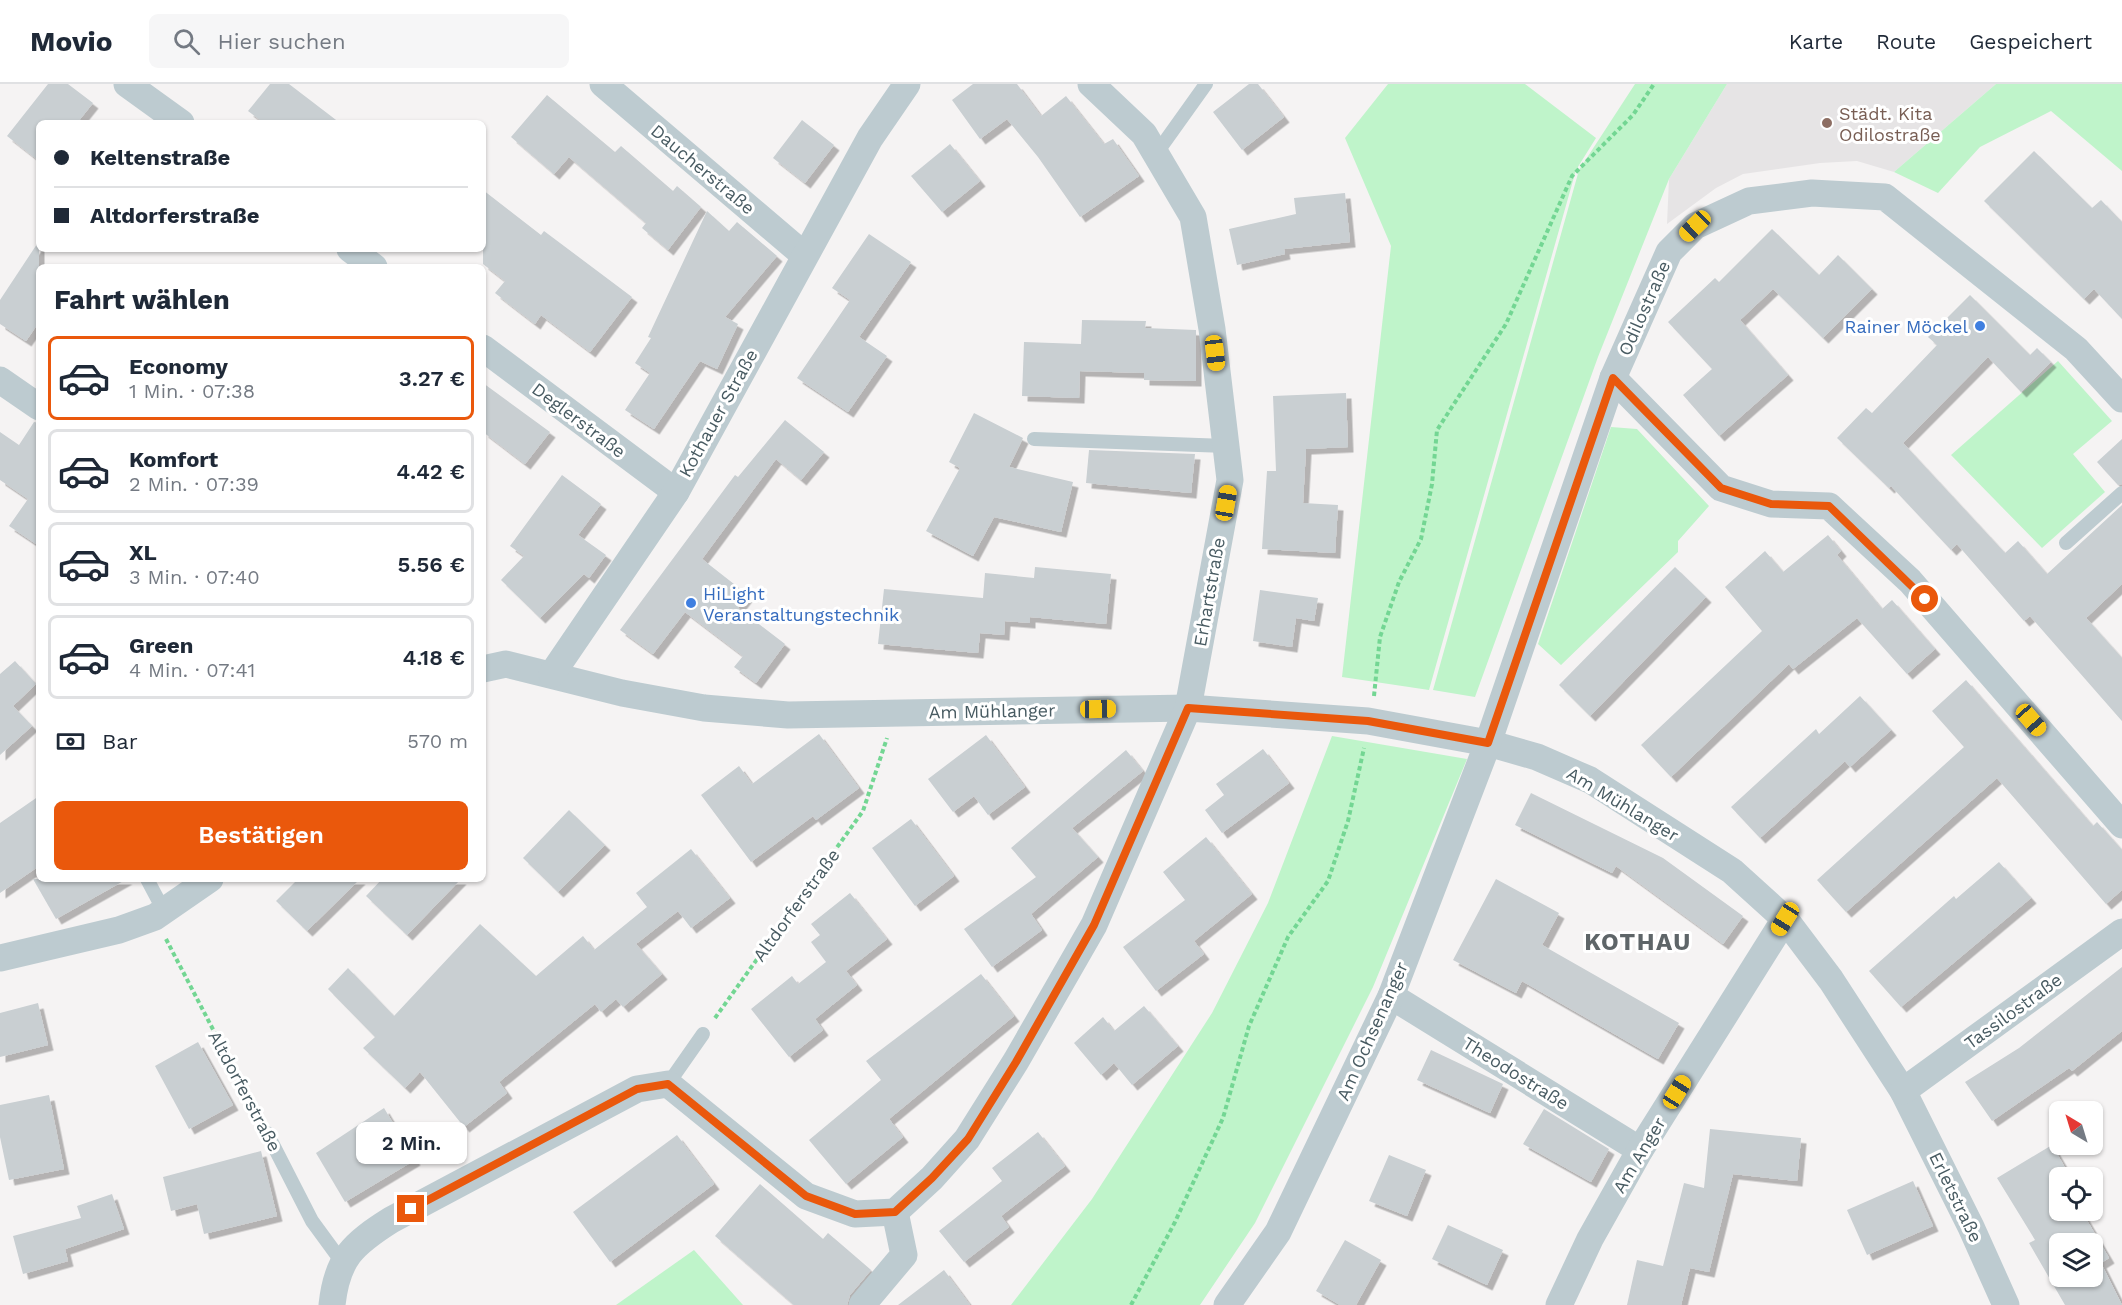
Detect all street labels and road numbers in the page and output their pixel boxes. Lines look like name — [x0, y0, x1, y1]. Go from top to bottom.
street label: Daucherstraße — [647, 120, 759, 218]
street label: Odilostraße — [1614, 257, 1674, 359]
street label: Kothauer Straße — [674, 345, 762, 481]
street label: Deglerstraße — [528, 378, 630, 462]
street label: Erhartstraße — [1189, 536, 1229, 648]
street label: Am Mühlanger — [928, 699, 1056, 723]
street label: Am Mühlanger — [1563, 762, 1683, 846]
street label: Altdorferstraße — [748, 845, 844, 965]
street label: Am Ochsenanger — [1332, 958, 1412, 1104]
street label: Tassilostraße — [1960, 969, 2066, 1053]
street label: Altdorferstraße — [204, 1027, 286, 1155]
street label: Theodostraße — [1459, 1032, 1573, 1114]
street label: Am Anger — [1608, 1113, 1670, 1197]
street label: Erletstraße — [1925, 1148, 1987, 1246]

